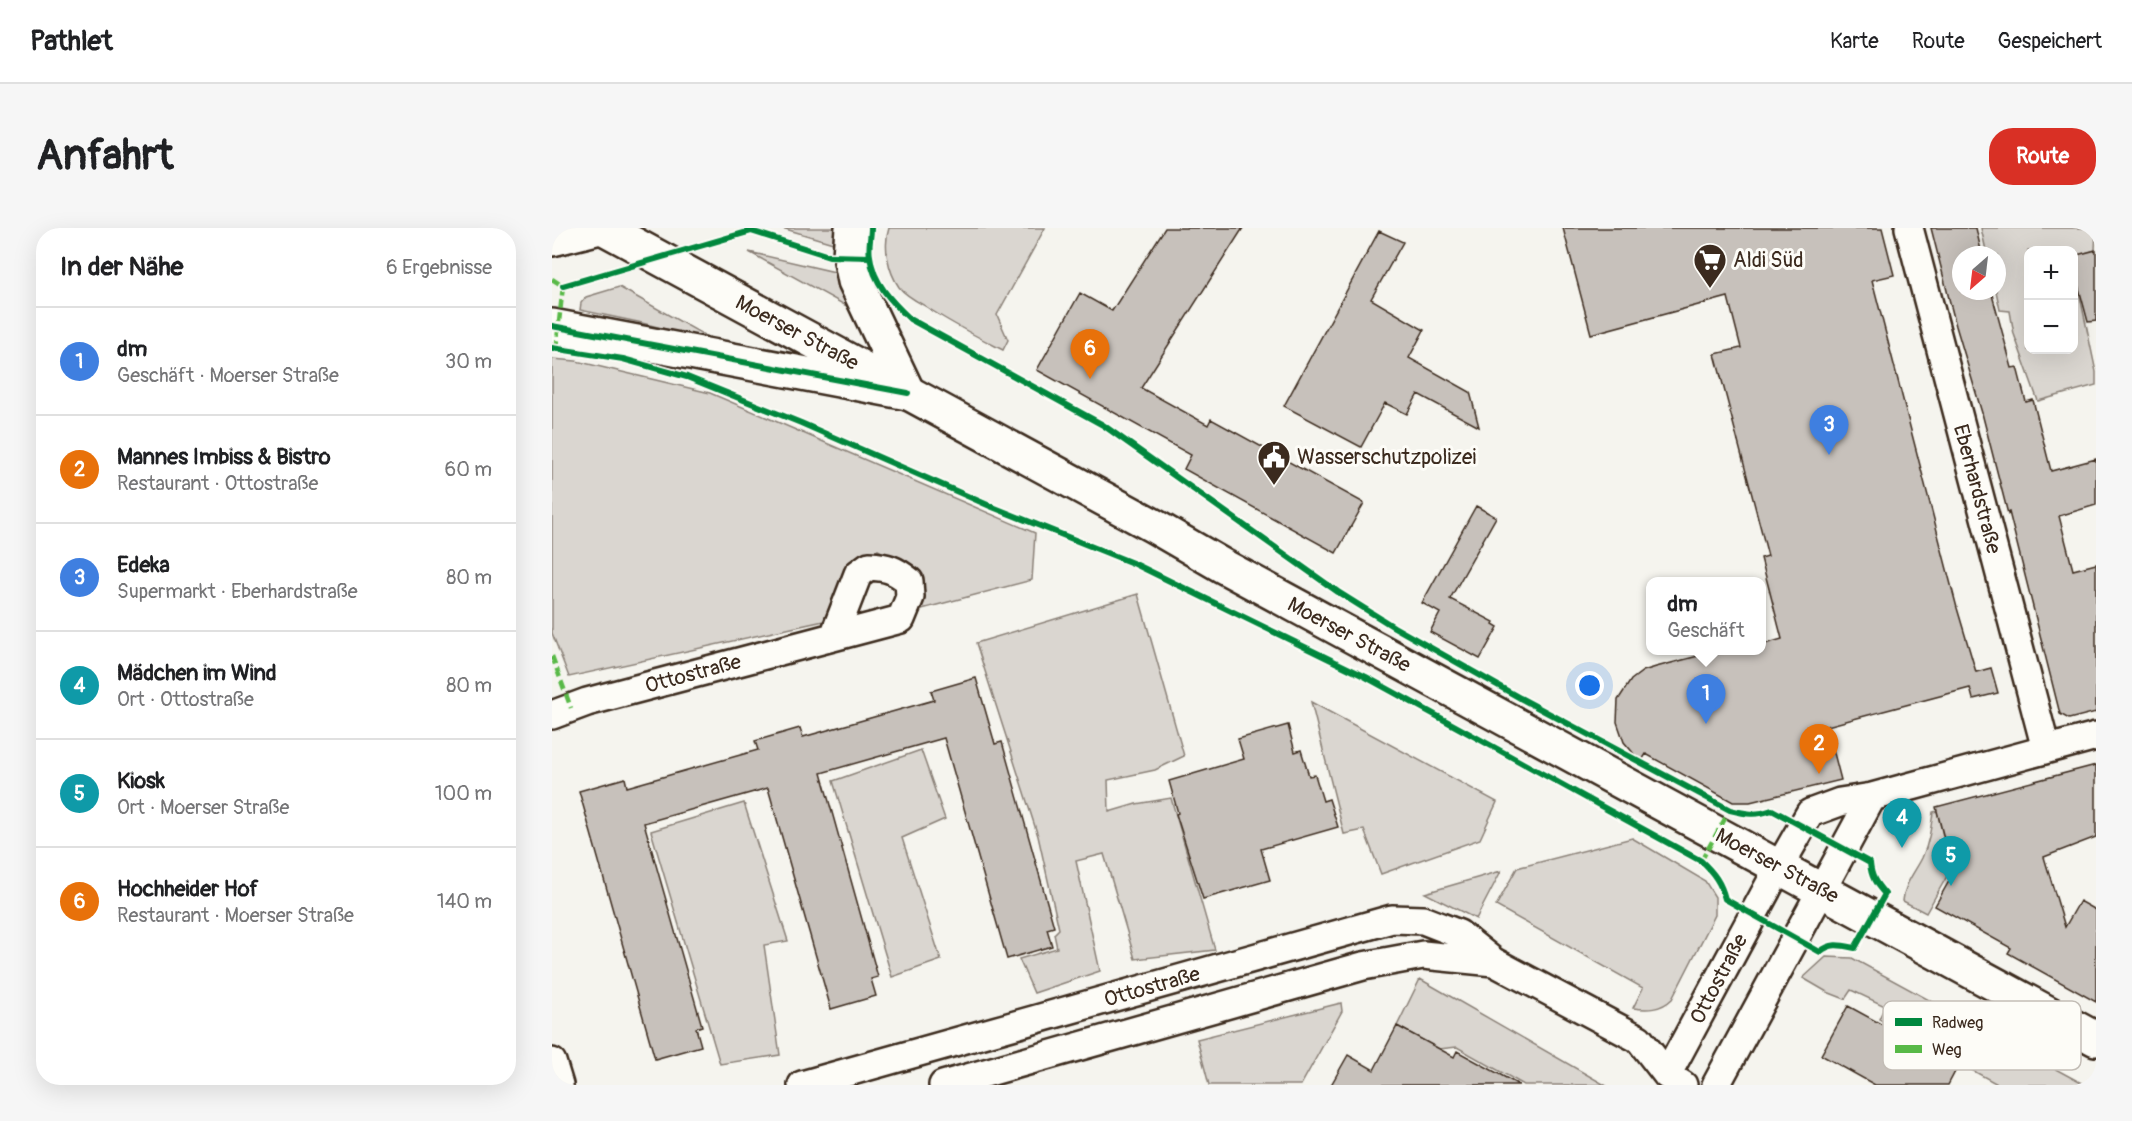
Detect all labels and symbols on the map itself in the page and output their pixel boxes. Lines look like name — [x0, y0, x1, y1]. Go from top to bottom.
supermarket icon: Aldi Süd — [1692, 242, 1728, 289]
north arrow — [1952, 246, 2006, 300]
place label: Aldi Süd — [1733, 247, 1804, 274]
street label: Moerser Straße — [731, 289, 864, 377]
pin: 6 — [1070, 330, 1110, 379]
pin: 3 — [1810, 406, 1848, 455]
street label: Eberhardstraße — [1947, 421, 2007, 557]
public building icon: Wasserschutzpolizei — [1256, 439, 1292, 486]
place label: Wasserschutzpolizei — [1297, 444, 1476, 471]
street label: Moerser Straße — [1283, 591, 1416, 679]
street label: Ottostraße — [642, 648, 745, 700]
your location — [1575, 671, 1604, 700]
pin: 1 — [1686, 674, 1726, 724]
pin: 2 — [1800, 724, 1838, 774]
pin: 4 — [1882, 798, 1922, 848]
street label: Moerser Straße — [1711, 822, 1844, 910]
pin: 5 — [1932, 836, 1970, 886]
street label: Ottostraße — [1684, 929, 1754, 1029]
street label: Ottostraße — [1101, 960, 1204, 1014]
legend — [1883, 1001, 2081, 1070]
text: Radweg — [1932, 1013, 1983, 1033]
text: Weg — [1932, 1040, 1962, 1060]

